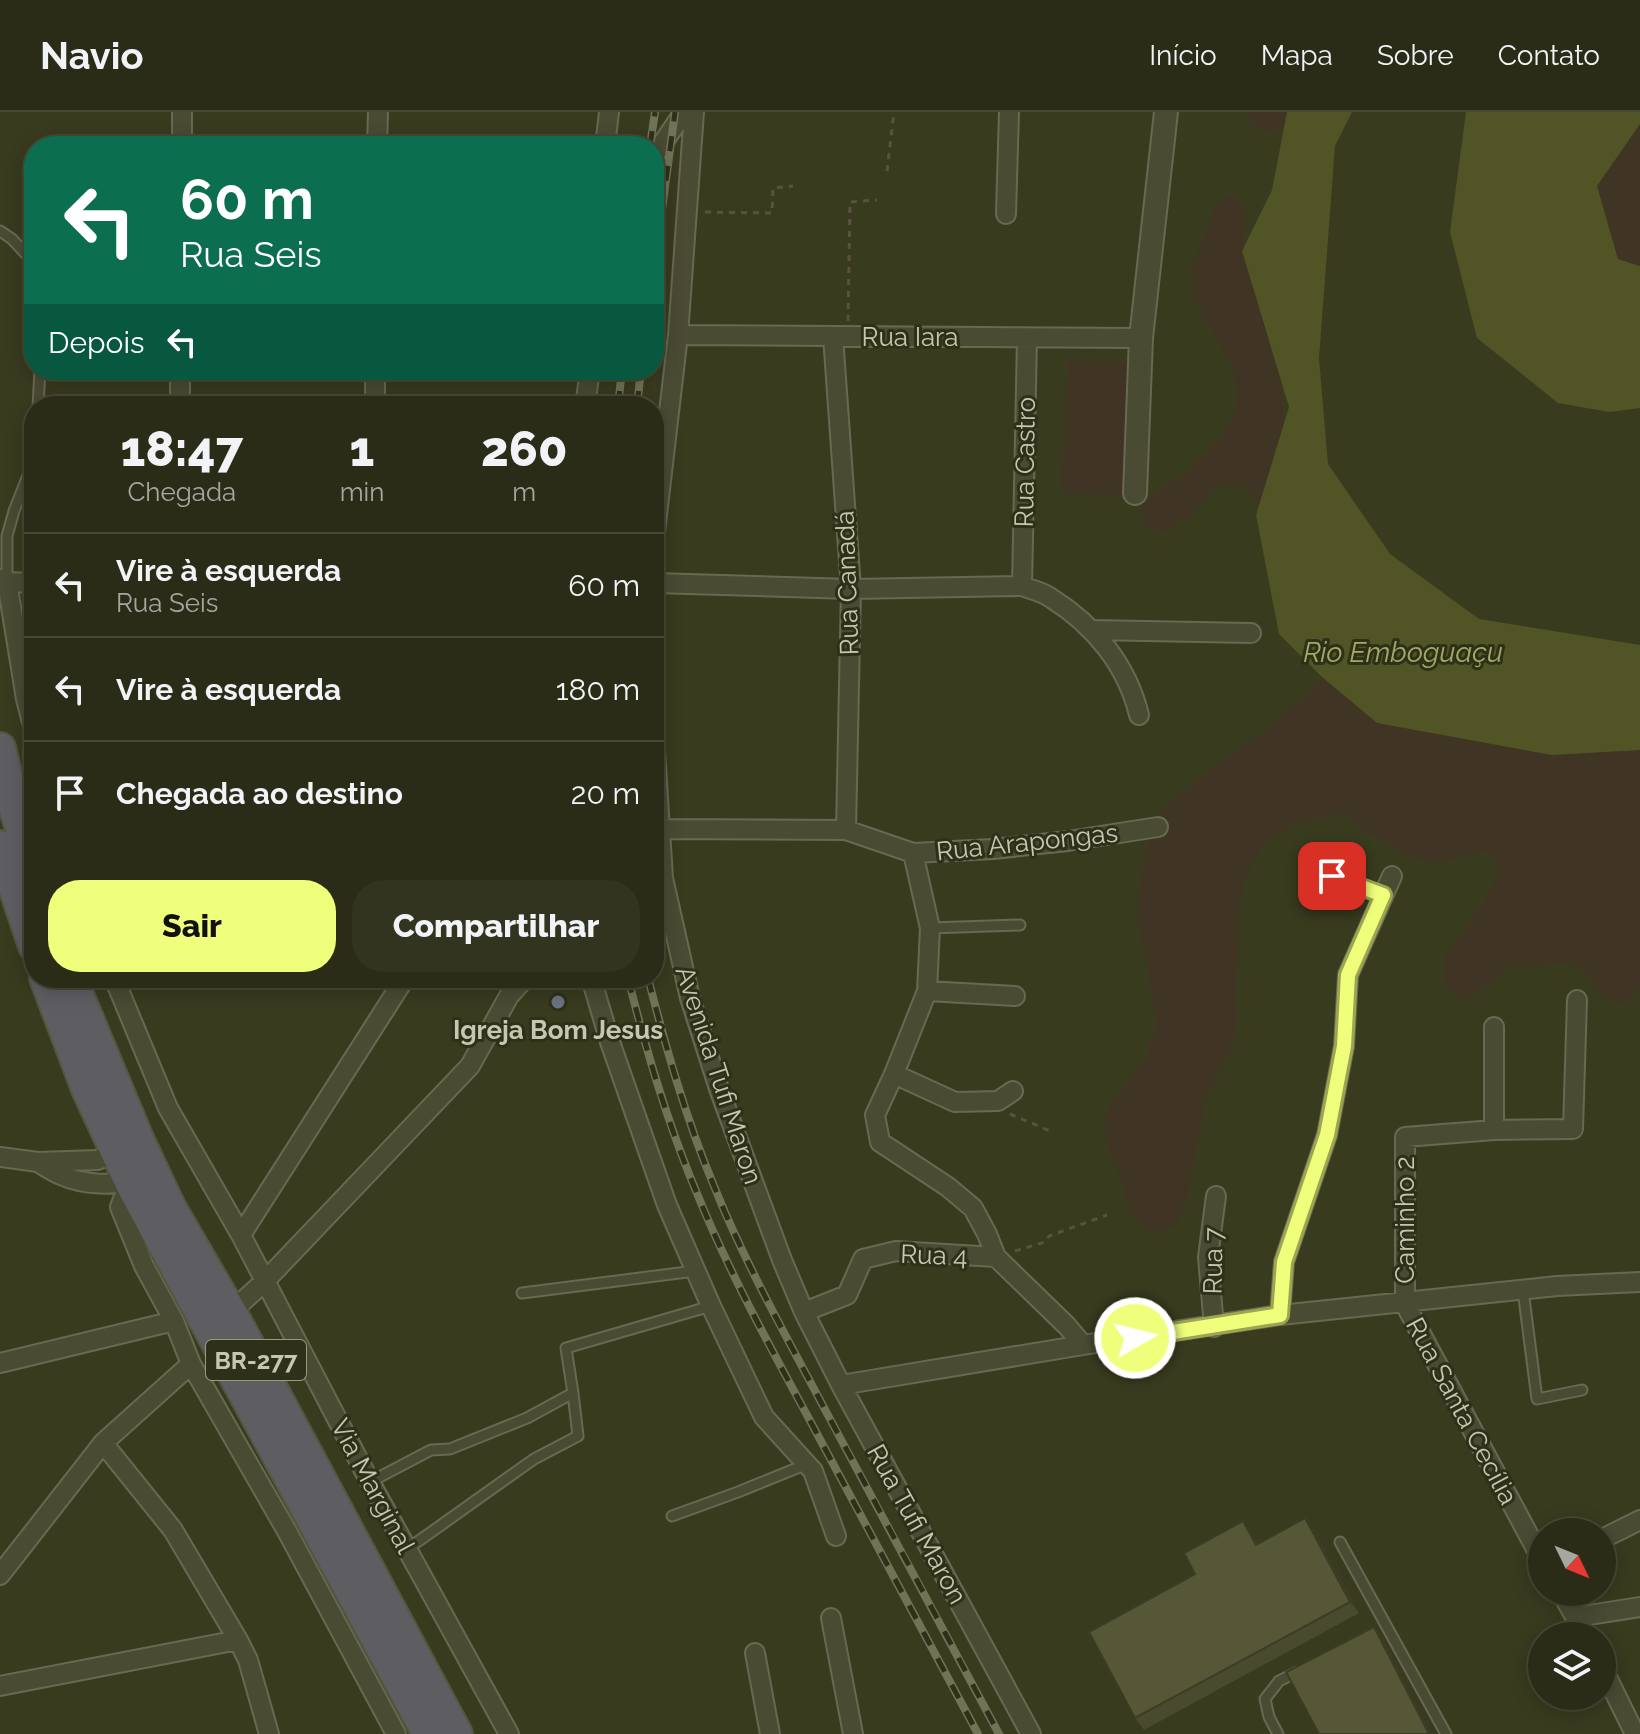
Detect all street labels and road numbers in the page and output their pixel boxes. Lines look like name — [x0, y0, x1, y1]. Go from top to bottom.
street label: Rua Iara — [862, 322, 958, 352]
street label: Rua Castro — [1009, 397, 1041, 527]
street label: Rua Canadá — [829, 510, 865, 656]
street label: Rua Arapongas — [935, 818, 1119, 866]
street label: Avenida Tufi Maron — [670, 962, 768, 1188]
street label: Caminho 2 — [1390, 1156, 1420, 1284]
street label: Rua 7 — [1197, 1227, 1229, 1295]
street label: Rua 4 — [900, 1239, 968, 1271]
street label: Rua Santa Cecília — [1400, 1312, 1524, 1510]
road number: BR-277 — [206, 1340, 306, 1380]
street label: Via Marginal — [325, 1414, 421, 1559]
street label: Rua Tufi Maron — [861, 1439, 973, 1609]

